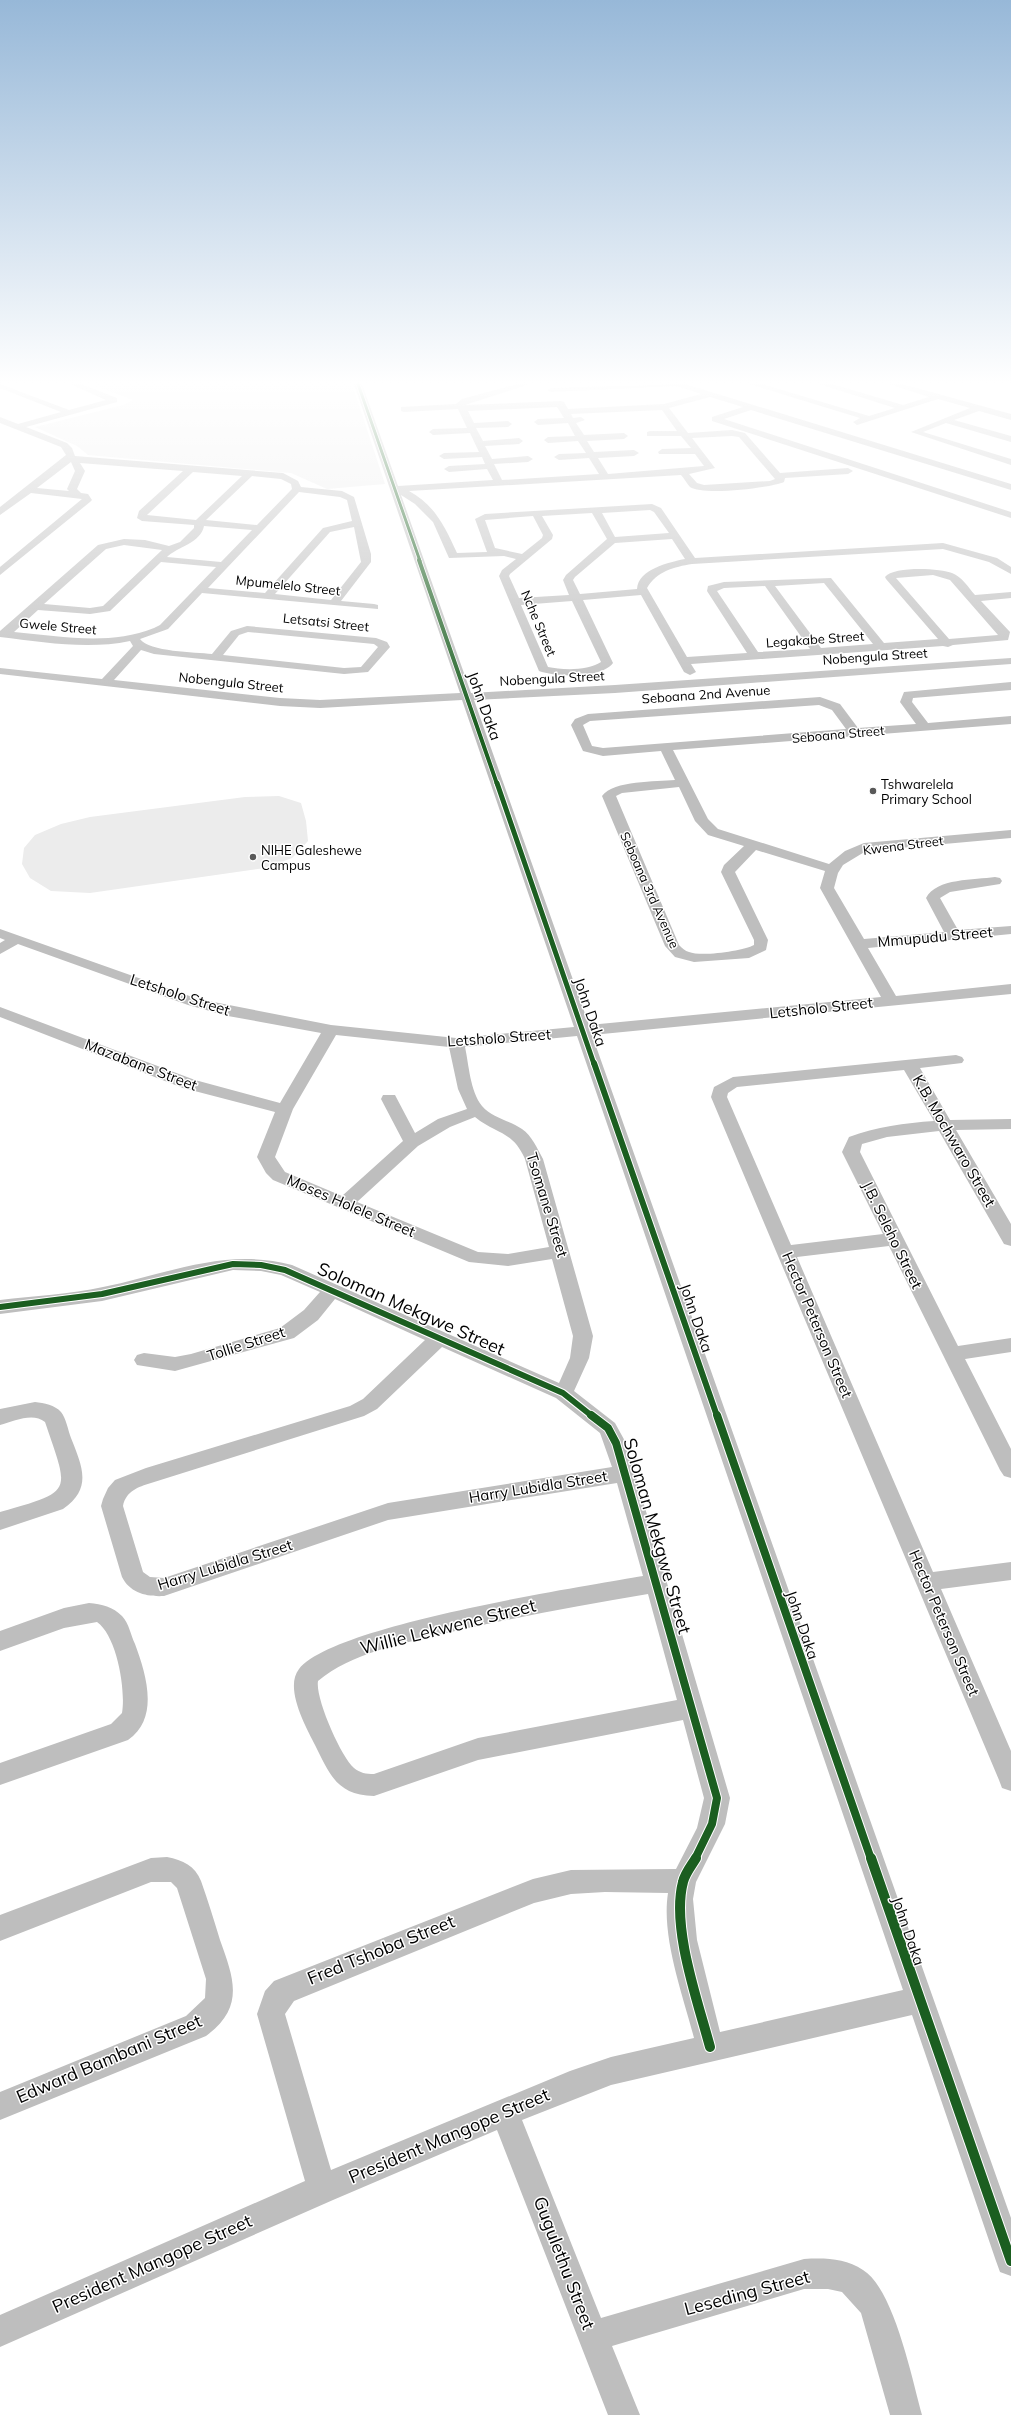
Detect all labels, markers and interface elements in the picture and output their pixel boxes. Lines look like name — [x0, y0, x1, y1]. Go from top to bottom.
street label: Mpumelelo Street — [235, 572, 341, 598]
street label: Nche Street — [518, 588, 560, 659]
street label: Letsatsi Street — [282, 610, 370, 635]
street label: Gwele Street — [19, 615, 98, 637]
street label: Legakabe Street — [765, 628, 865, 650]
street label: Nobengula Street — [822, 644, 928, 668]
street label: Nobengula Street — [499, 667, 605, 689]
street label: Nobengula Street — [178, 669, 285, 696]
street label: John Daka — [463, 669, 506, 743]
street label: Seboana 2nd Avenue — [641, 682, 771, 706]
street label: Seboana Street — [791, 722, 885, 746]
place label: Tshwarelela Primary School — [881, 776, 972, 807]
marker: Tshwarelela Primary School — [868, 786, 878, 796]
street label: Seboana 3rd Avenue — [617, 829, 683, 951]
street label: Kwena Street — [862, 832, 945, 858]
place label: NIHE Galeshewe Campus — [261, 842, 362, 873]
marker: NIHE Galeshewe Campus — [248, 852, 258, 862]
street label: Mmupudu Street — [877, 922, 993, 951]
street label: Letsholo Street — [128, 969, 232, 1020]
street label: John Daka — [570, 975, 611, 1049]
street label: Letsholo Street — [768, 993, 874, 1022]
street label: Letsholo Street — [447, 1024, 551, 1051]
street label: Mazabane Street — [82, 1034, 200, 1095]
street label: K.B. Mochwaro Street — [909, 1071, 1000, 1210]
street label: Tsomane Street — [523, 1150, 572, 1259]
street label: Moses Holele Street — [284, 1170, 418, 1241]
street label: J.B. Seleho Street — [858, 1178, 927, 1292]
street label: Hector Peterson Street — [778, 1249, 857, 1401]
street label: Soloman Mekgwe Street — [314, 1257, 509, 1360]
street label: John Daka — [676, 1281, 717, 1355]
street label: Tollie Street — [205, 1322, 287, 1365]
street label: Soloman Mekgwe Street — [618, 1435, 696, 1637]
street label: Harry Lubidla Street — [467, 1466, 609, 1507]
street label: Harry Lubidla Street — [155, 1535, 295, 1594]
street label: Hector Peterson Street — [905, 1547, 984, 1699]
street label: John Daka — [782, 1588, 823, 1662]
street label: Willie Lekwene Street — [358, 1594, 538, 1659]
street label: John Daka — [888, 1894, 929, 1968]
street label: Fred Tshoba Street — [304, 1909, 458, 1990]
street label: Edward Bambani Street — [13, 2009, 205, 2108]
street label: President Mangope Street — [345, 2083, 553, 2188]
street label: Gugulethu Street — [529, 2193, 600, 2333]
street label: President Mangope Street — [48, 2209, 255, 2318]
street label: Leseding Street — [681, 2265, 812, 2320]

